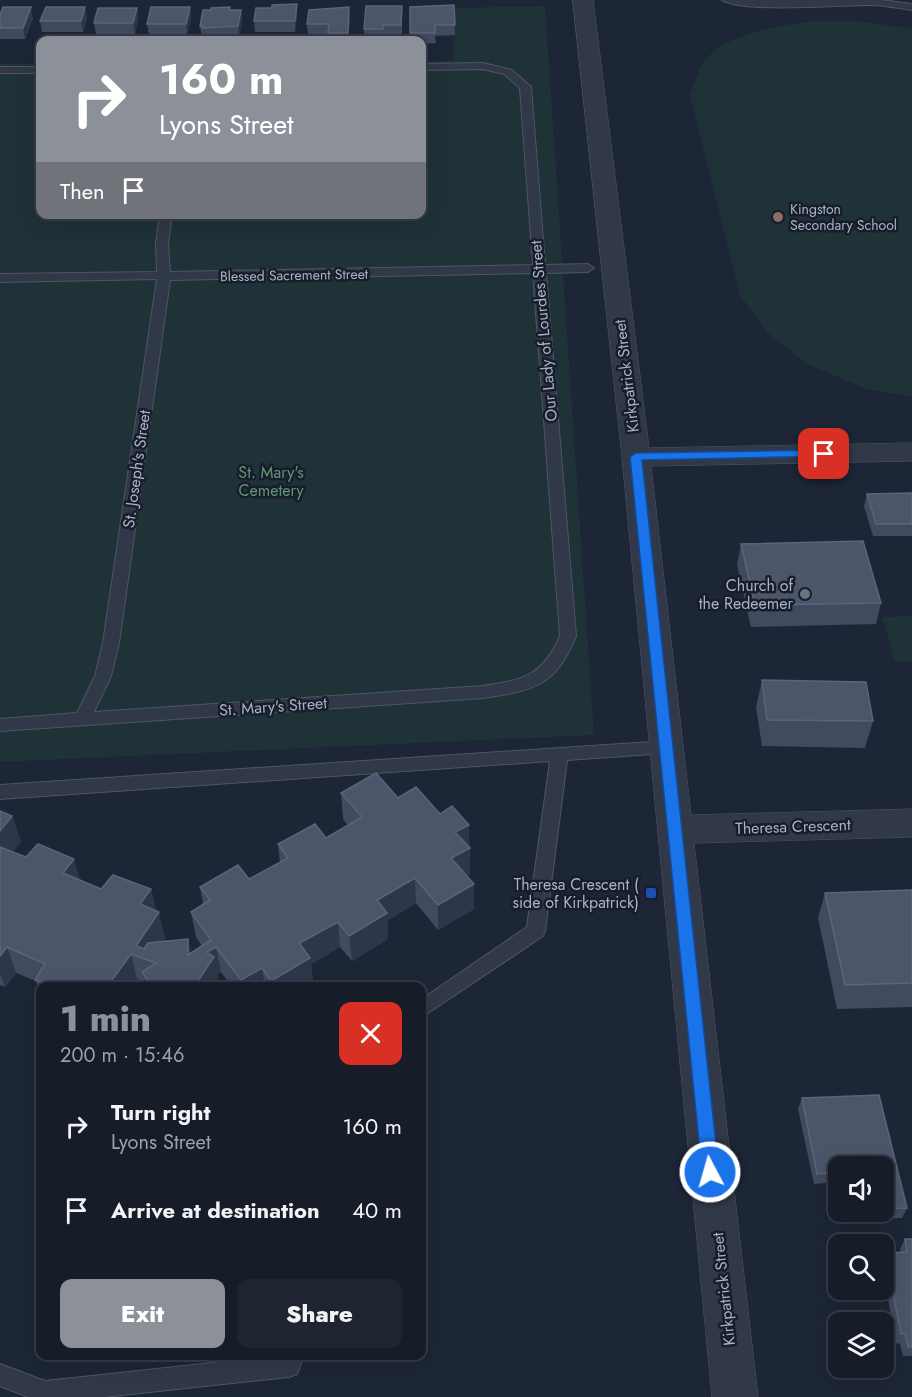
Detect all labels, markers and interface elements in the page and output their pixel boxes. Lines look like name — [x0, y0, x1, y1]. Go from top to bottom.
text: 160 m — [159, 49, 283, 110]
icon: right — [60, 60, 138, 138]
text: Lyons Street — [159, 105, 294, 144]
icon: arrive — [117, 174, 150, 207]
text: Then — [60, 175, 105, 207]
place label: Kingston Secondary School — [790, 199, 897, 235]
marker: Kingston Secondary School — [771, 210, 785, 224]
street label: Our Lady of Lourdes Street — [524, 239, 563, 423]
street label: Blessed Sacrement Street — [220, 264, 369, 286]
street label: Kirkpatrick Street — [608, 318, 645, 434]
street label: St. Joseph's Street — [117, 408, 156, 530]
pin — [798, 428, 849, 479]
icon: arrive — [807, 437, 840, 470]
park label: St. Mary's Cemetery — [238, 461, 304, 502]
place label: Church of the Redeemer — [699, 574, 794, 615]
marker: Church of the Redeemer — [798, 587, 812, 601]
street label: St. Mary's Street — [218, 691, 328, 722]
street label: Theresa Crescent — [735, 813, 851, 840]
place label: Theresa Crescent ( side of Kirkpatrick) — [512, 873, 639, 914]
marker: Theresa Crescent ( side of Kirkpatrick) — [644, 886, 658, 900]
text: 1 min — [60, 992, 151, 1044]
button: close — [339, 1002, 402, 1065]
text: 200 m · 15:46 — [60, 1041, 184, 1070]
text: Turn right — [111, 1096, 211, 1128]
icon: right — [60, 1110, 93, 1143]
text: 160 m — [342, 1110, 402, 1142]
text: Lyons Street — [111, 1128, 211, 1157]
position arrow — [678, 1140, 742, 1204]
map controls — [828, 1156, 894, 1378]
button: sound — [828, 1156, 894, 1222]
icon: arrive — [60, 1194, 93, 1227]
text: Arrive at destination — [111, 1194, 320, 1226]
text: 40 m — [352, 1194, 402, 1226]
street label: Kirkpatrick Street — [706, 1231, 741, 1347]
button: search — [828, 1234, 894, 1300]
button: Exit — [60, 1279, 225, 1348]
button: Share — [237, 1279, 402, 1348]
button: layers — [828, 1312, 894, 1378]

